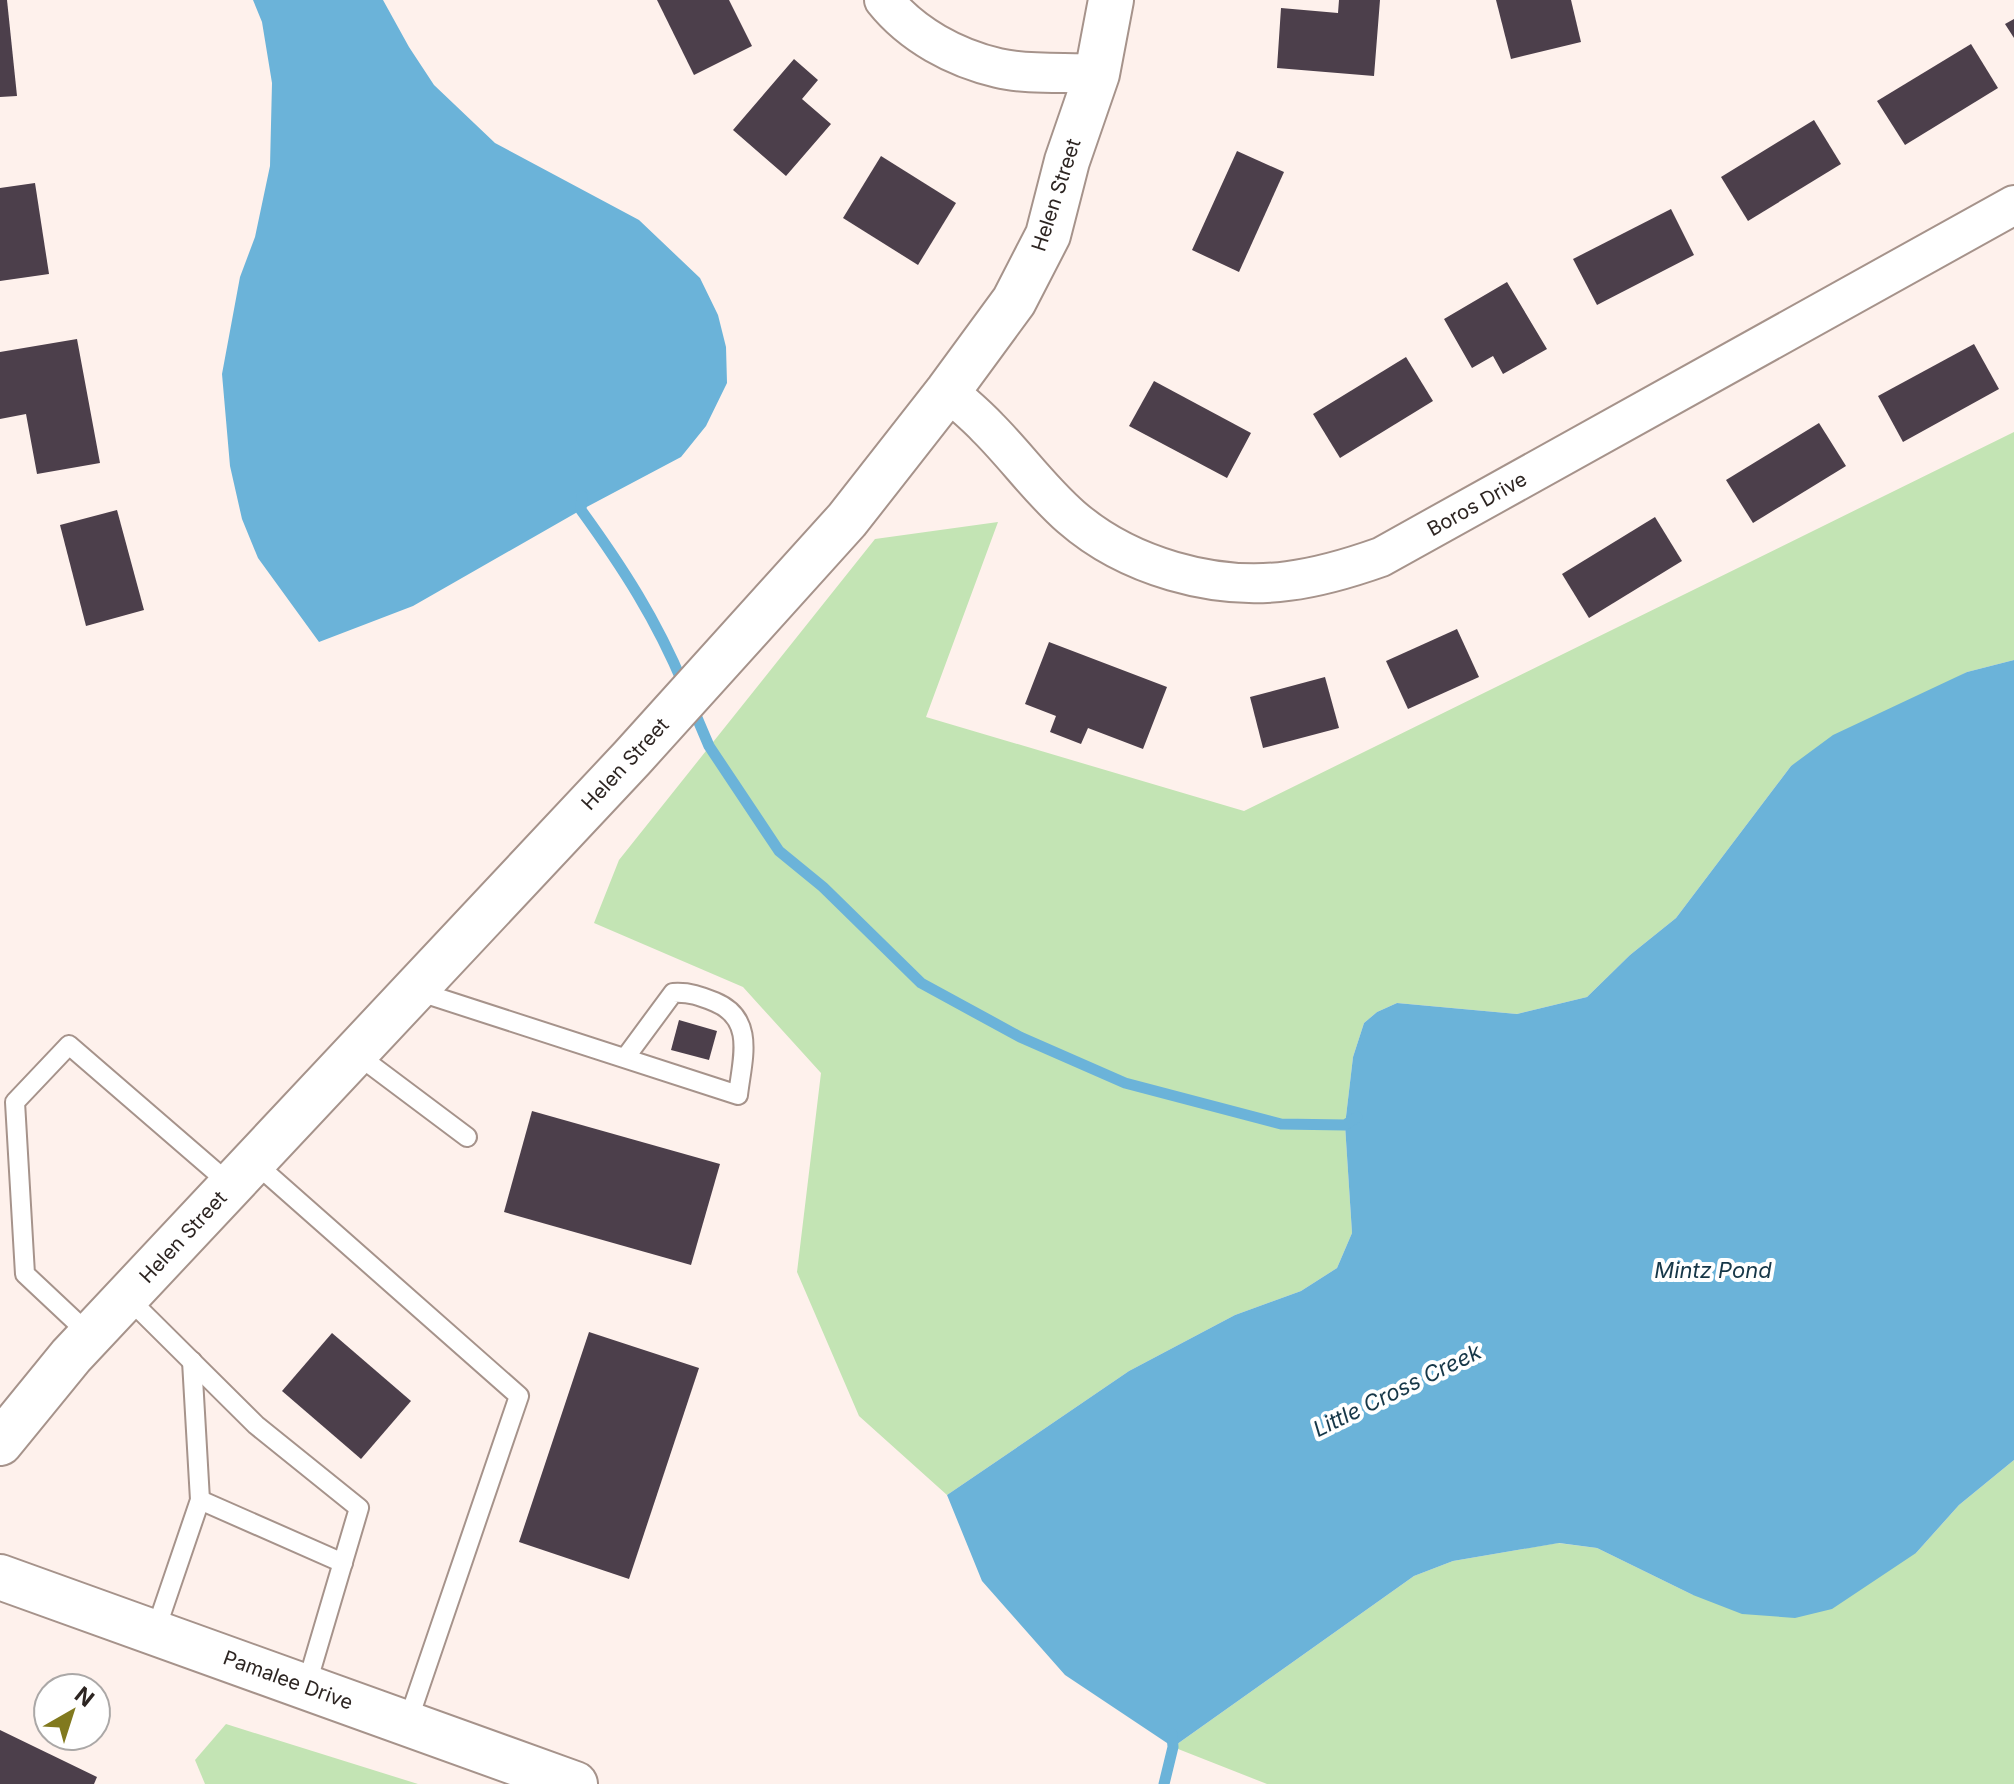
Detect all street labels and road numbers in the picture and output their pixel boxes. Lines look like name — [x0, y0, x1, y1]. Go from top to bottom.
street label: Helen Street — [1027, 135, 1086, 254]
street label: Boros Drive — [1423, 467, 1531, 541]
street label: Helen Street — [576, 713, 674, 815]
street label: Helen Street — [134, 1186, 232, 1288]
street label: Pamalee Drive — [220, 1645, 356, 1715]

